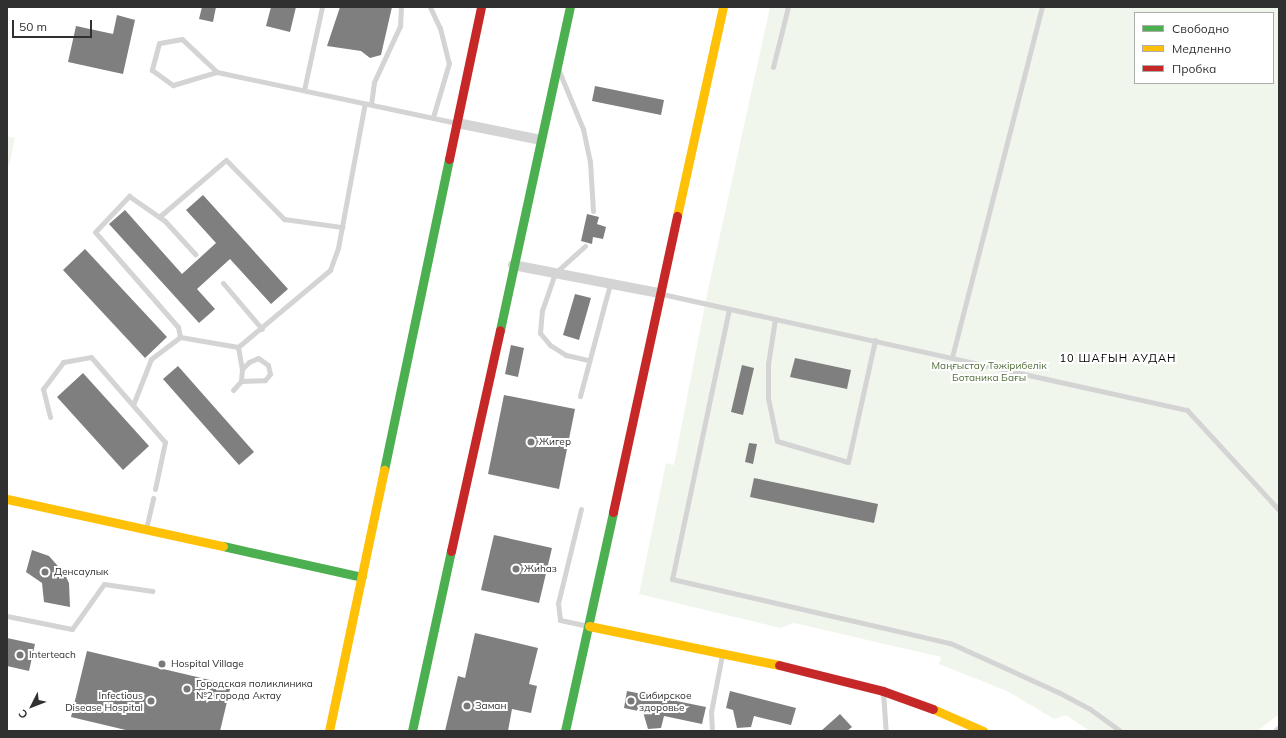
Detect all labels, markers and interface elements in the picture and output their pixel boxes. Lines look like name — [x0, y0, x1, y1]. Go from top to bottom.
scale bar — [14, 12, 94, 38]
legend — [1134, 12, 1274, 84]
text: 50 m — [19, 19, 47, 34]
text: Свободно — [1172, 21, 1229, 36]
text: Медленно — [1172, 41, 1231, 56]
text: Пробка — [1172, 61, 1216, 76]
district label: 10 ШАҒЫН АУДАН — [1060, 351, 1176, 365]
park label: Маңғыстау Тәжірибелік Ботаника Бағы — [931, 359, 1047, 382]
place label: Жигер — [539, 436, 571, 448]
marker: Жигер — [526, 437, 536, 447]
place label: Жиhаз — [524, 563, 557, 575]
marker: Жиhаз — [511, 564, 521, 574]
marker: Денсаулык — [39, 566, 51, 578]
place label: Денсаулык — [54, 566, 108, 578]
marker: Interteach — [14, 649, 26, 661]
place label: Interteach — [29, 649, 76, 661]
marker: Hospital Village — [156, 658, 168, 670]
place label: Hospital Village — [171, 658, 244, 670]
place label: Городская поликлиника №2 города Актау — [196, 677, 313, 700]
marker: Городская поликлиника №2 города Актау — [181, 683, 193, 695]
north arrow — [12, 686, 52, 726]
place label: Infectious Disease Hospital — [65, 689, 143, 712]
place label: Сибирское здоровье — [639, 689, 691, 712]
marker: Infectious Disease Hospital — [146, 696, 156, 706]
marker: Сибирское здоровье — [626, 696, 636, 706]
place label: Заман — [475, 700, 506, 712]
marker: Заман — [462, 701, 472, 711]
text: С — [15, 707, 31, 722]

